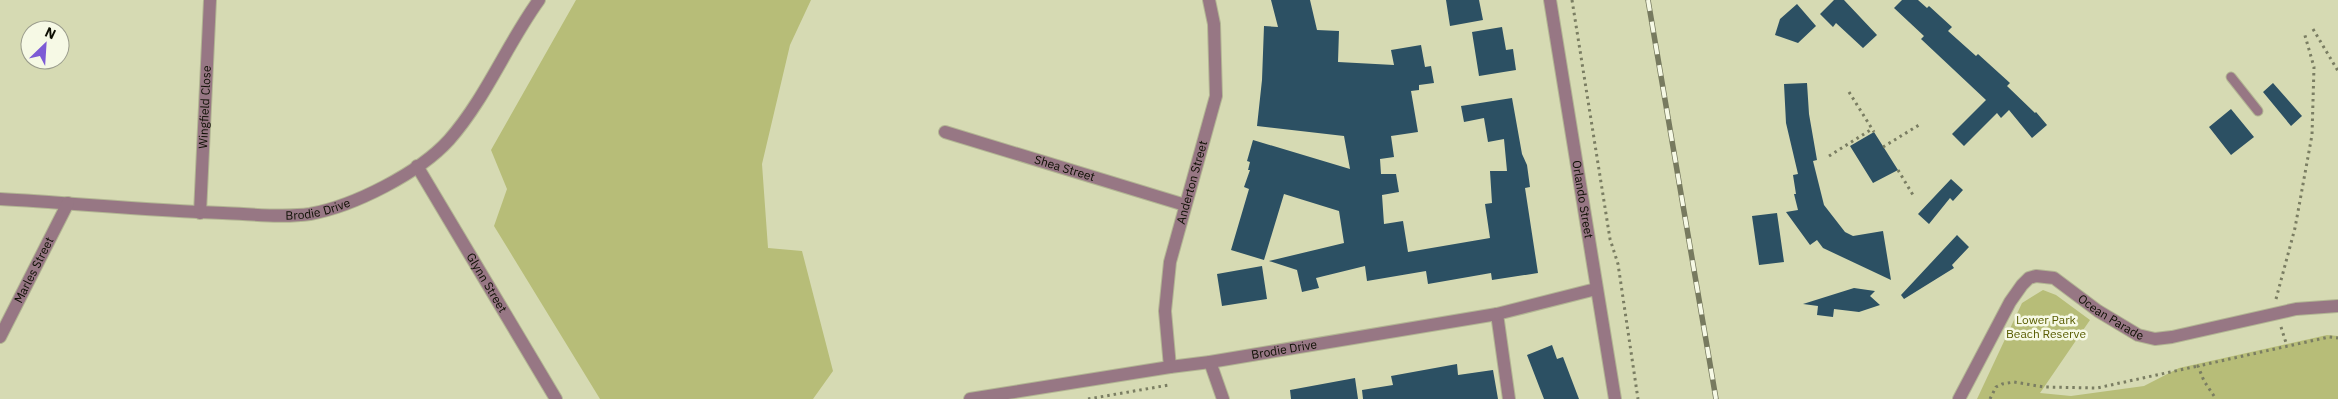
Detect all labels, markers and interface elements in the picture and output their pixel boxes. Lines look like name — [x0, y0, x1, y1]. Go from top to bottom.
north arrow — [20, 20, 70, 70]
text: N — [42, 23, 59, 44]
street label: Wingfield Close — [195, 65, 214, 149]
street label: Anderton Street — [1173, 139, 1210, 226]
street label: Shea Street — [1033, 152, 1097, 184]
street label: Orlando Street — [1569, 159, 1597, 239]
street label: Brodie Drive — [285, 195, 353, 223]
street label: Marles Street — [10, 234, 56, 305]
street label: Glynn Street — [464, 250, 511, 315]
street label: Ocean Parade — [2075, 291, 2145, 343]
park label: Lower Park Beach Reserve — [2006, 312, 2086, 341]
street label: Brodie Drive — [1250, 336, 1318, 362]

